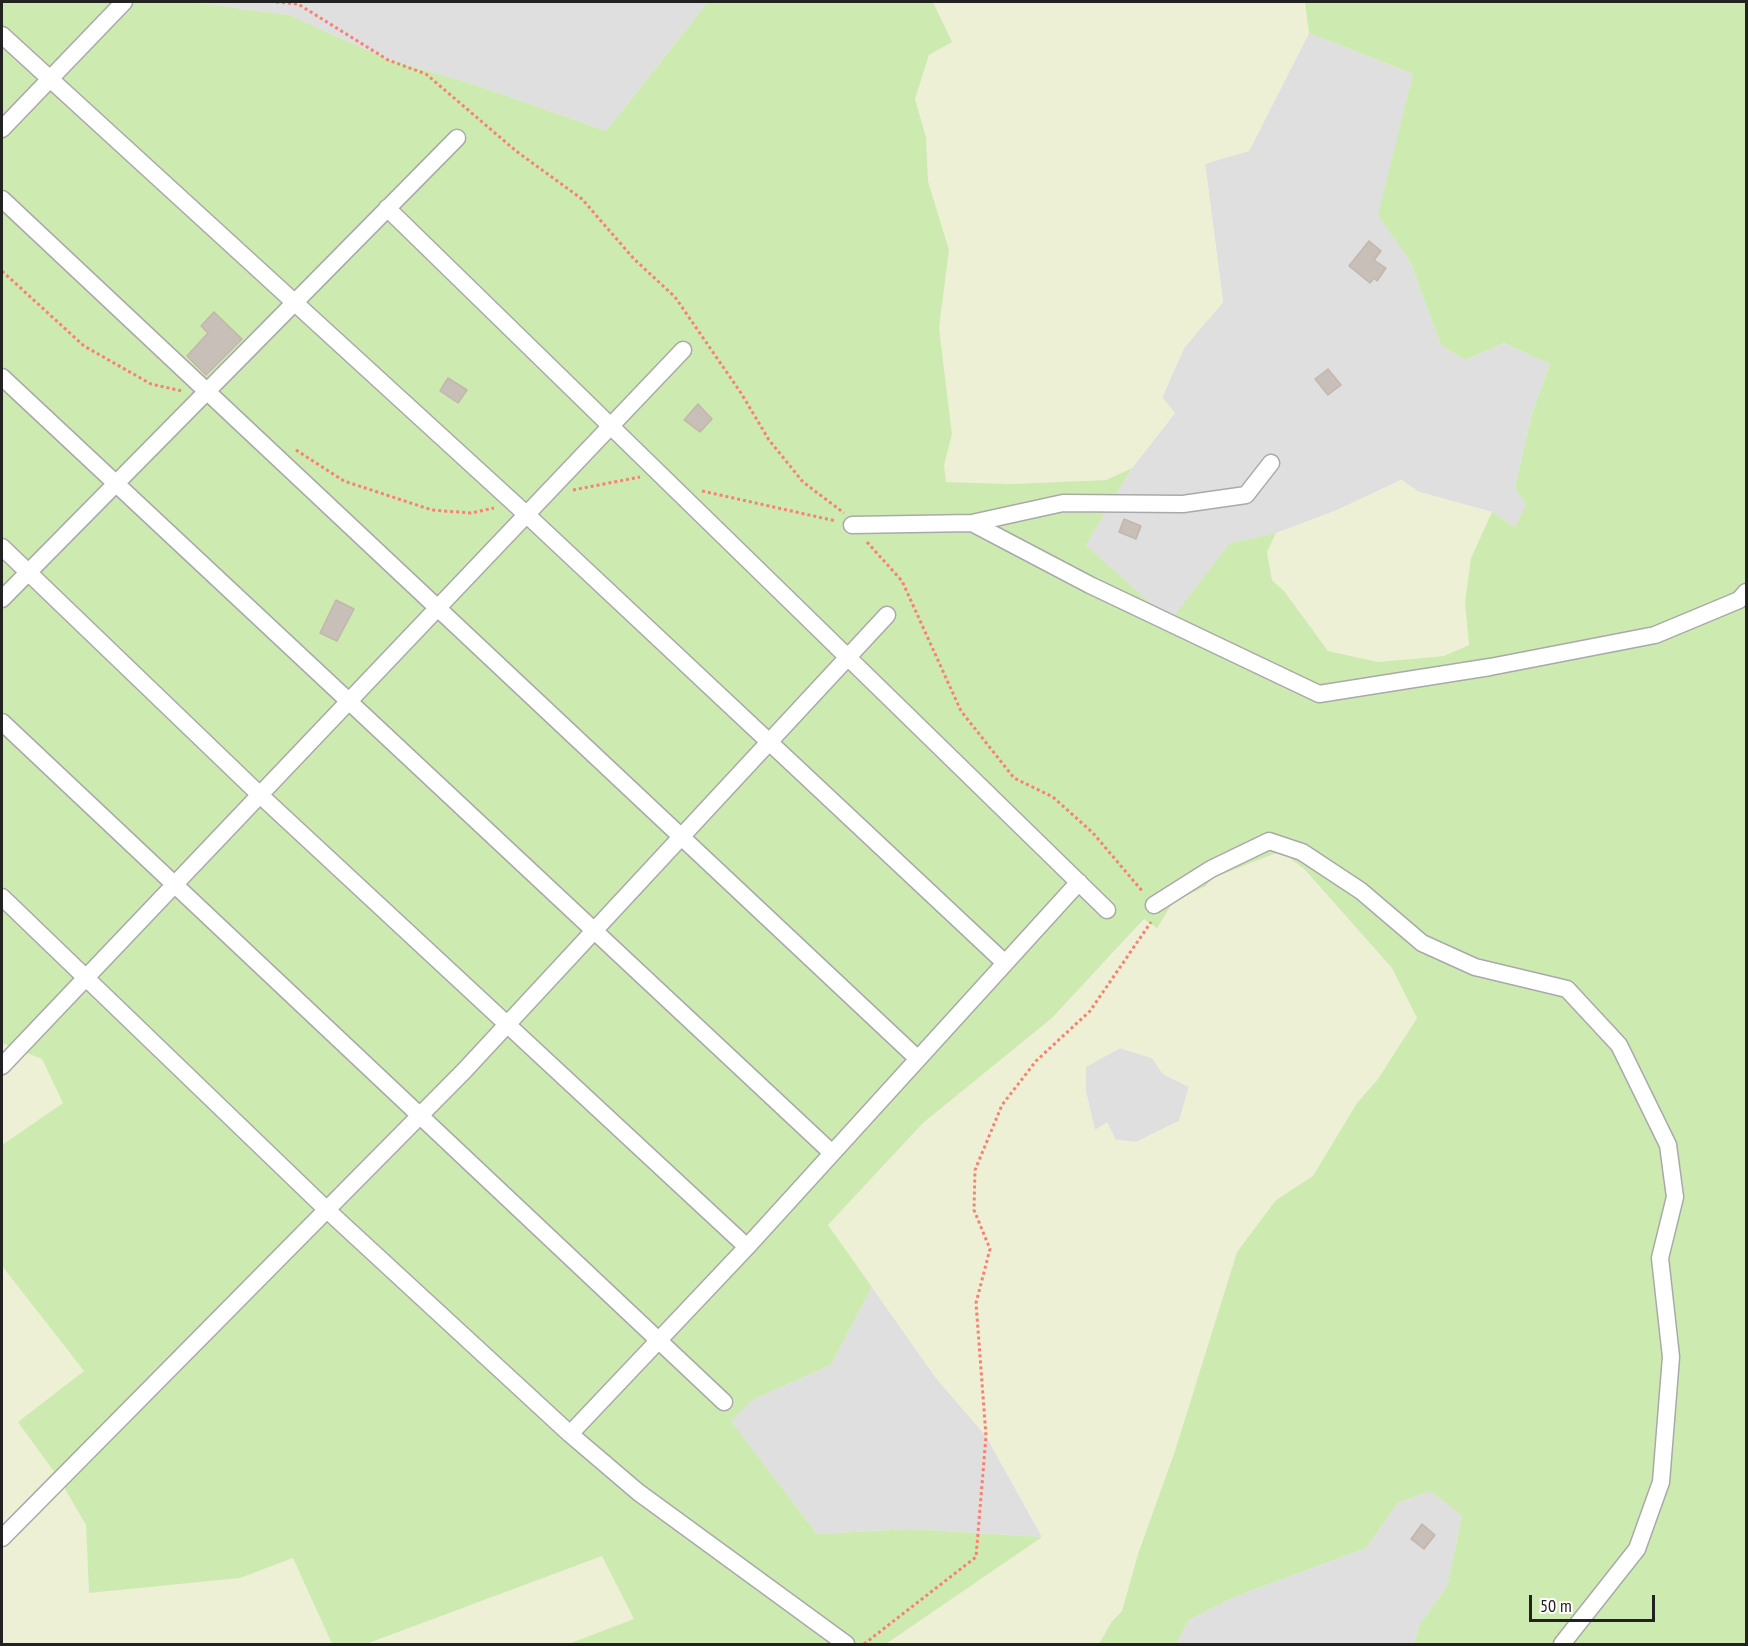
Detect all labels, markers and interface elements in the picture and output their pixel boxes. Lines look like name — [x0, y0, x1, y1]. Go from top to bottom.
scale bar — [1532, 1583, 1658, 1621]
text: 50 m — [1540, 1594, 1572, 1617]

